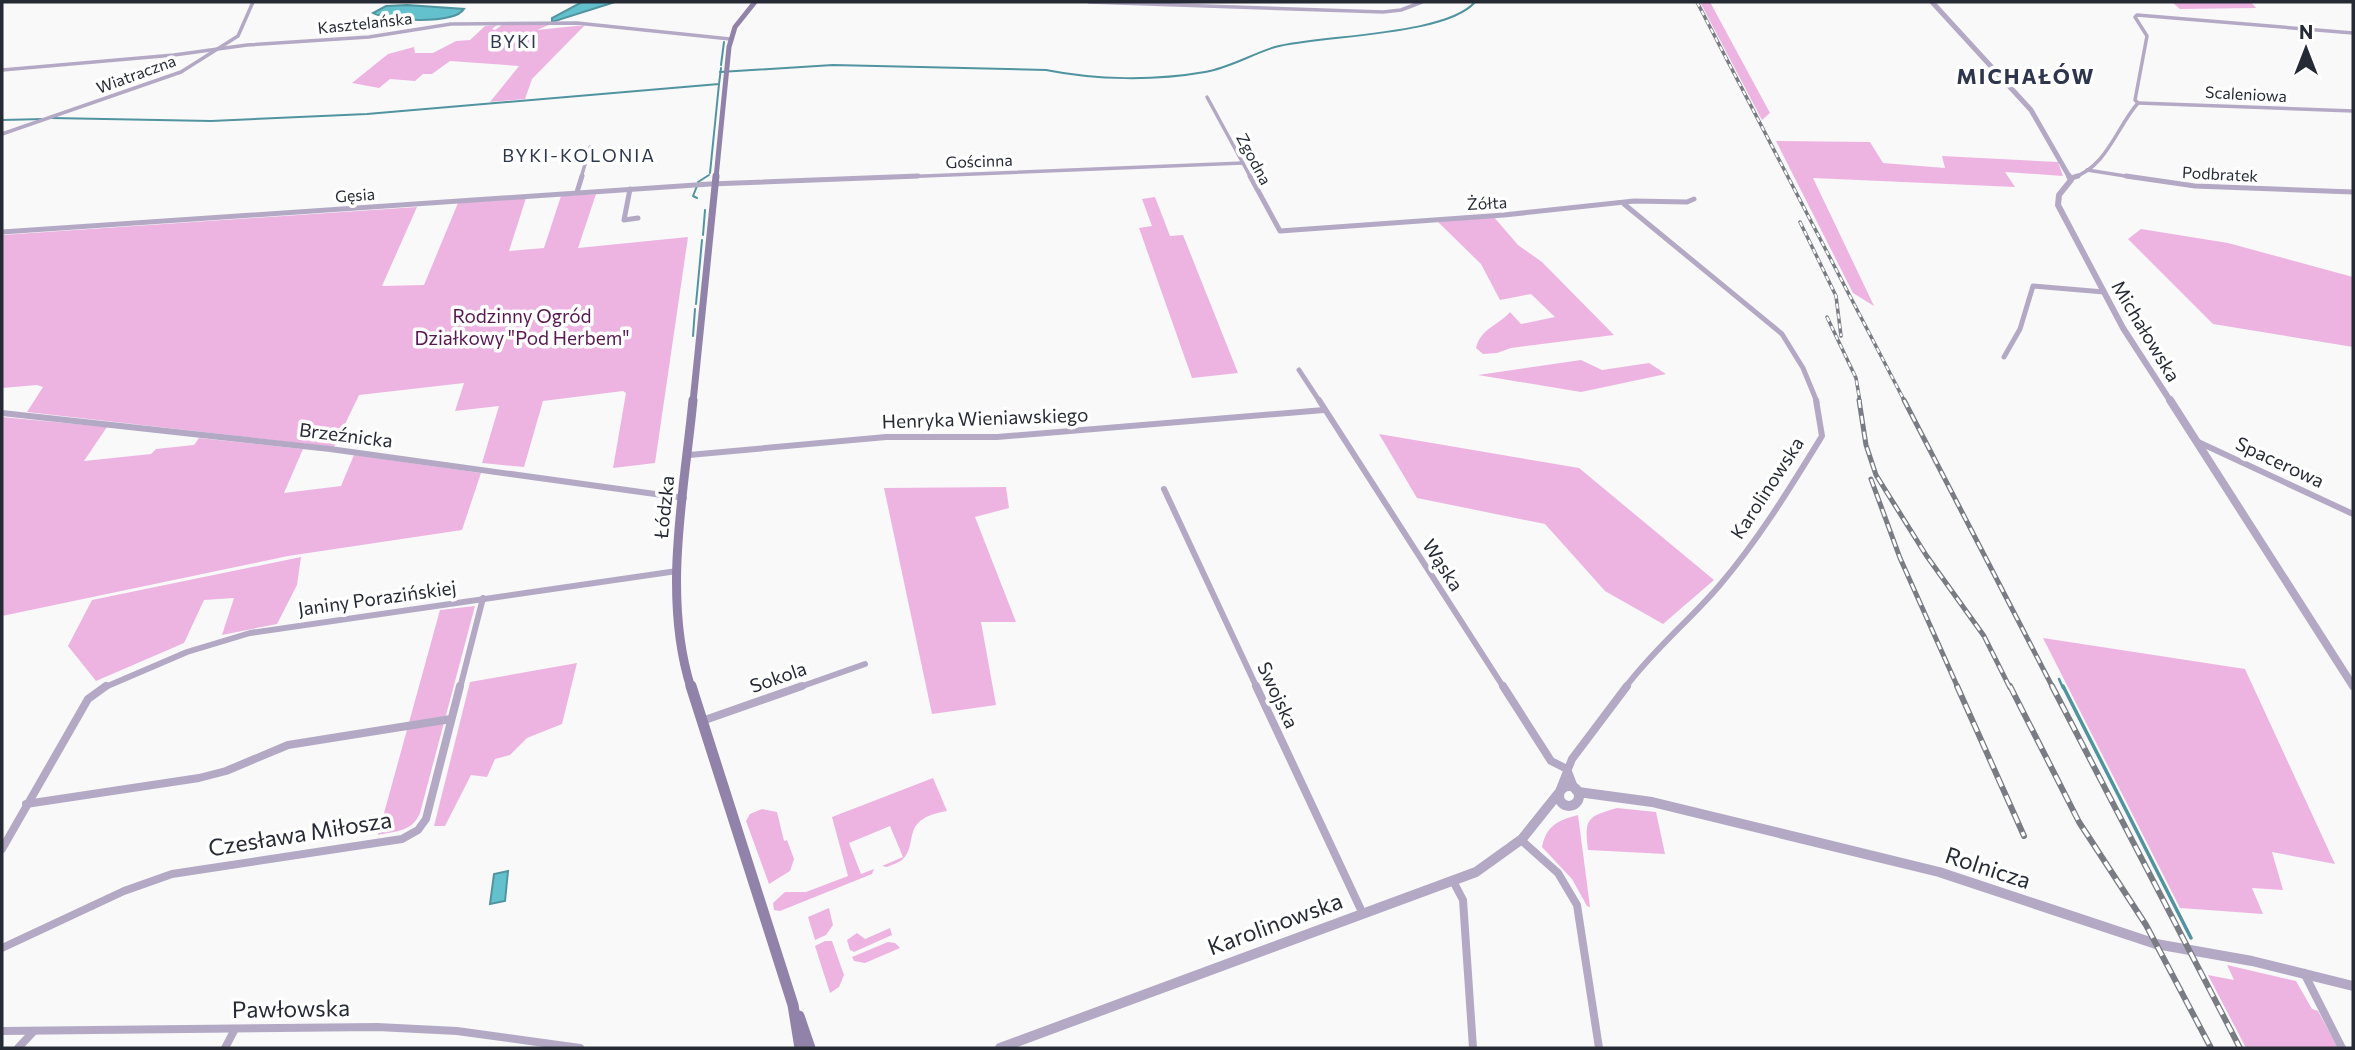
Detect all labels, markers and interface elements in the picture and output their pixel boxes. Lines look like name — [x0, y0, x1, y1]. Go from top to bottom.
street label: Kasztelańska — [317, 8, 413, 37]
north arrow — [2271, 14, 2341, 84]
text: N — [2299, 20, 2313, 43]
district label: BYKI — [490, 30, 538, 52]
street label: Wiatraczna — [93, 50, 178, 97]
district label: MICHAŁÓW — [1957, 63, 2095, 88]
street label: Scaleniowa — [2205, 82, 2287, 105]
street label: Zgodna — [1233, 130, 1276, 188]
district label: BYKI-KOLONIA — [502, 144, 656, 166]
street label: Gościnna — [945, 150, 1013, 171]
street label: Podbratek — [2181, 162, 2259, 185]
street label: Gęsia — [334, 184, 376, 205]
street label: Żółta — [1466, 192, 1507, 213]
street label: Michałowska — [2107, 276, 2186, 386]
park label: Rodzinny Ogród Działkowy "Pod Herbem" — [415, 304, 629, 349]
street label: Henryka Wieniawskiego — [881, 402, 1089, 433]
street label: Brzeźnicka — [298, 417, 394, 452]
street label: Spacerowa — [2232, 431, 2328, 492]
street label: Karolinowska — [1725, 432, 1808, 543]
street label: Łódzka — [649, 474, 678, 540]
street label: Wąska — [1418, 534, 1469, 595]
street label: Janiny Porazińskiej — [296, 575, 458, 620]
street label: Sokola — [746, 656, 809, 697]
street label: Swojska — [1253, 658, 1304, 732]
street label: Czesława Miłosza — [206, 805, 394, 861]
street label: Rolnicza — [1942, 840, 2035, 894]
street label: Karolinowska — [1203, 886, 1346, 960]
street label: Pawłowska — [232, 993, 350, 1023]

